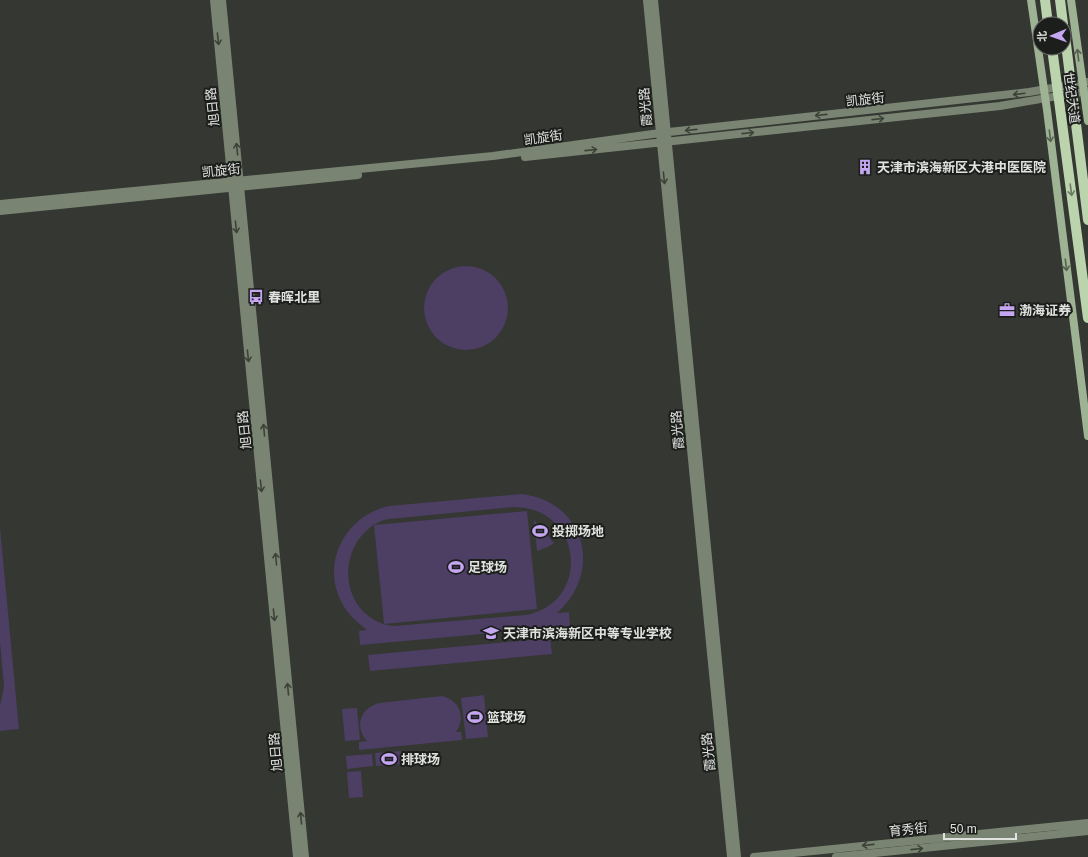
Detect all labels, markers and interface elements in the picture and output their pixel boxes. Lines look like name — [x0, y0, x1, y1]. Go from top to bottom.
north arrow — [1032, 16, 1072, 56]
text: 北 — [1036, 31, 1048, 42]
one-way arrow — [214, 32, 222, 45]
one-way arrow — [1074, 49, 1082, 62]
street label: 世纪大道 — [1060, 71, 1083, 125]
street label: 旭日路 — [203, 87, 222, 127]
street label: 霞光路 — [636, 87, 655, 127]
street label: 凯旋街 — [845, 90, 885, 109]
one-way arrow — [1013, 90, 1026, 97]
one-way arrow — [814, 112, 827, 119]
one-way arrow — [871, 115, 884, 123]
one-way arrow — [685, 126, 698, 133]
street label: 凯旋街 — [523, 127, 563, 148]
one-way arrow — [741, 129, 754, 137]
one-way arrow — [1046, 129, 1054, 142]
one-way arrow — [233, 143, 240, 156]
one-way arrow — [584, 146, 597, 154]
building icon: 天津市滨海新区大港中医医院 — [856, 158, 874, 176]
place label: 天津市滨海新区大港中医医院 — [877, 160, 1046, 175]
street label: 凯旋街 — [201, 161, 241, 180]
one-way arrow — [661, 171, 668, 184]
one-way arrow — [1067, 183, 1075, 196]
one-way arrow — [232, 220, 240, 233]
one-way arrow — [1062, 258, 1070, 271]
bus stop icon: 春晖北里 — [247, 288, 265, 306]
place label: 春晖北里 — [268, 290, 320, 305]
office icon: 渤海证券 — [998, 301, 1016, 319]
place label: 渤海证券 — [1019, 303, 1072, 318]
one-way arrow — [245, 349, 252, 362]
street label: 旭日路 — [235, 410, 254, 450]
street label: 霞光路 — [668, 410, 687, 450]
one-way arrow — [260, 424, 267, 437]
one-way arrow — [257, 479, 265, 492]
sports icon: 投掷场地 — [531, 522, 549, 540]
place label: 投掷场地 — [552, 524, 604, 539]
one-way arrow — [272, 553, 280, 566]
sports icon: 足球场 — [447, 558, 465, 576]
place label: 足球场 — [468, 560, 507, 575]
one-way arrow — [270, 608, 278, 621]
school or university icon: 天津市滨海新区中等专业学校 — [482, 624, 500, 642]
place label: 天津市滨海新区中等专业学校 — [503, 626, 672, 641]
one-way arrow — [285, 683, 292, 696]
sports icon: 篮球场 — [466, 708, 484, 726]
place label: 篮球场 — [487, 710, 526, 725]
street label: 旭日路 — [266, 732, 285, 772]
street label: 霞光路 — [699, 732, 718, 772]
sports icon: 排球场 — [380, 750, 398, 768]
place label: 排球场 — [401, 752, 440, 767]
one-way arrow — [297, 812, 305, 825]
scale bar — [944, 815, 1016, 841]
street label: 育秀街 — [888, 820, 928, 839]
text: 50 m — [950, 822, 977, 836]
one-way arrow — [862, 842, 875, 849]
one-way arrow — [910, 845, 923, 853]

